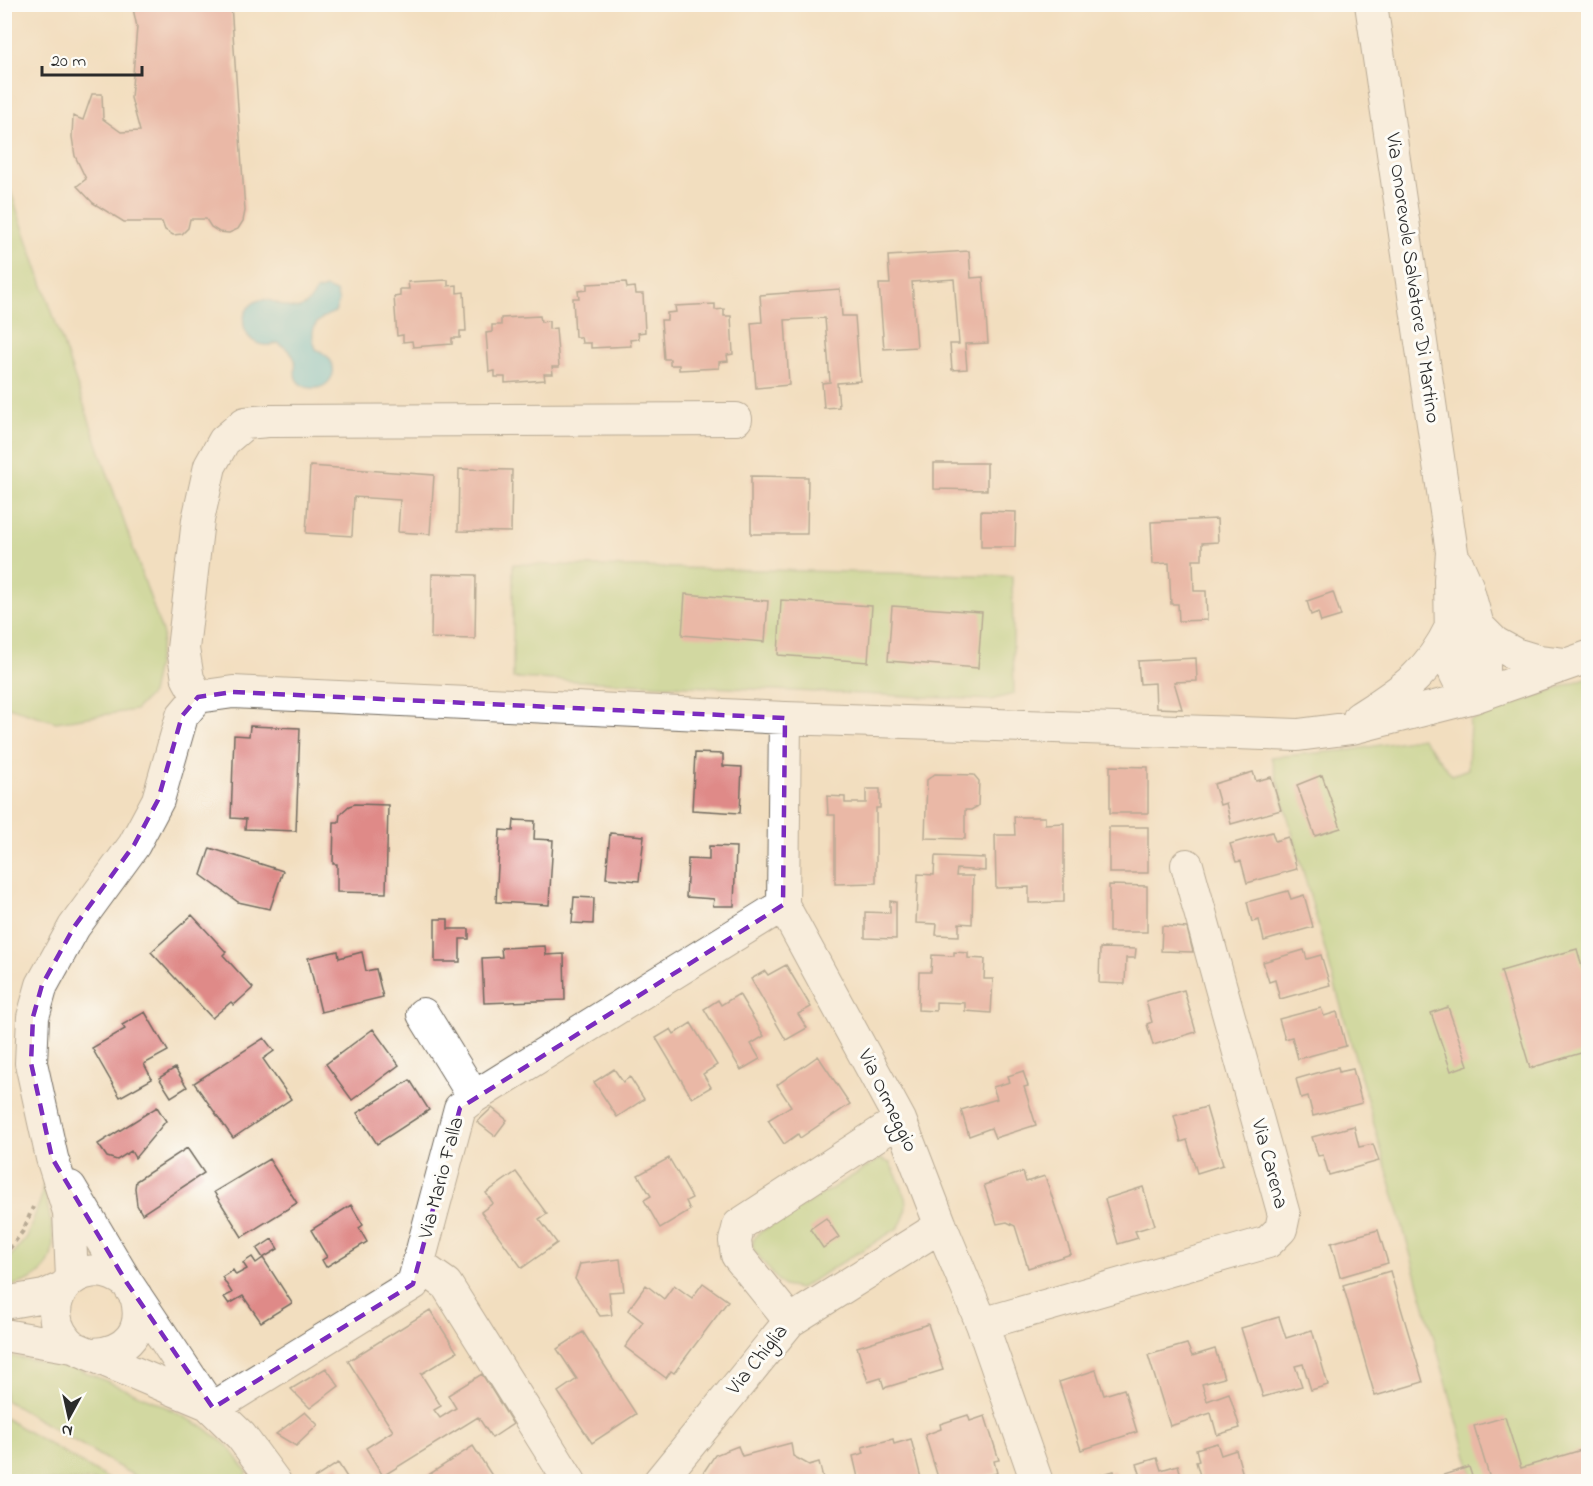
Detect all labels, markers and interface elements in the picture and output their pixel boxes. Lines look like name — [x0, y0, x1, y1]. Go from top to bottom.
scale bar — [42, 39, 142, 77]
text: 20 m — [51, 49, 86, 75]
street label: Via Onorevole Salvatore Di Martino — [1377, 130, 1447, 425]
street label: Via Ormeggio — [847, 1044, 925, 1158]
street label: Via Mario Falla — [411, 1114, 473, 1243]
street label: Via Carena — [1242, 1115, 1295, 1212]
street label: Via Chiglia — [719, 1318, 798, 1404]
north arrow — [39, 1387, 99, 1447]
text: N — [60, 1417, 74, 1443]

